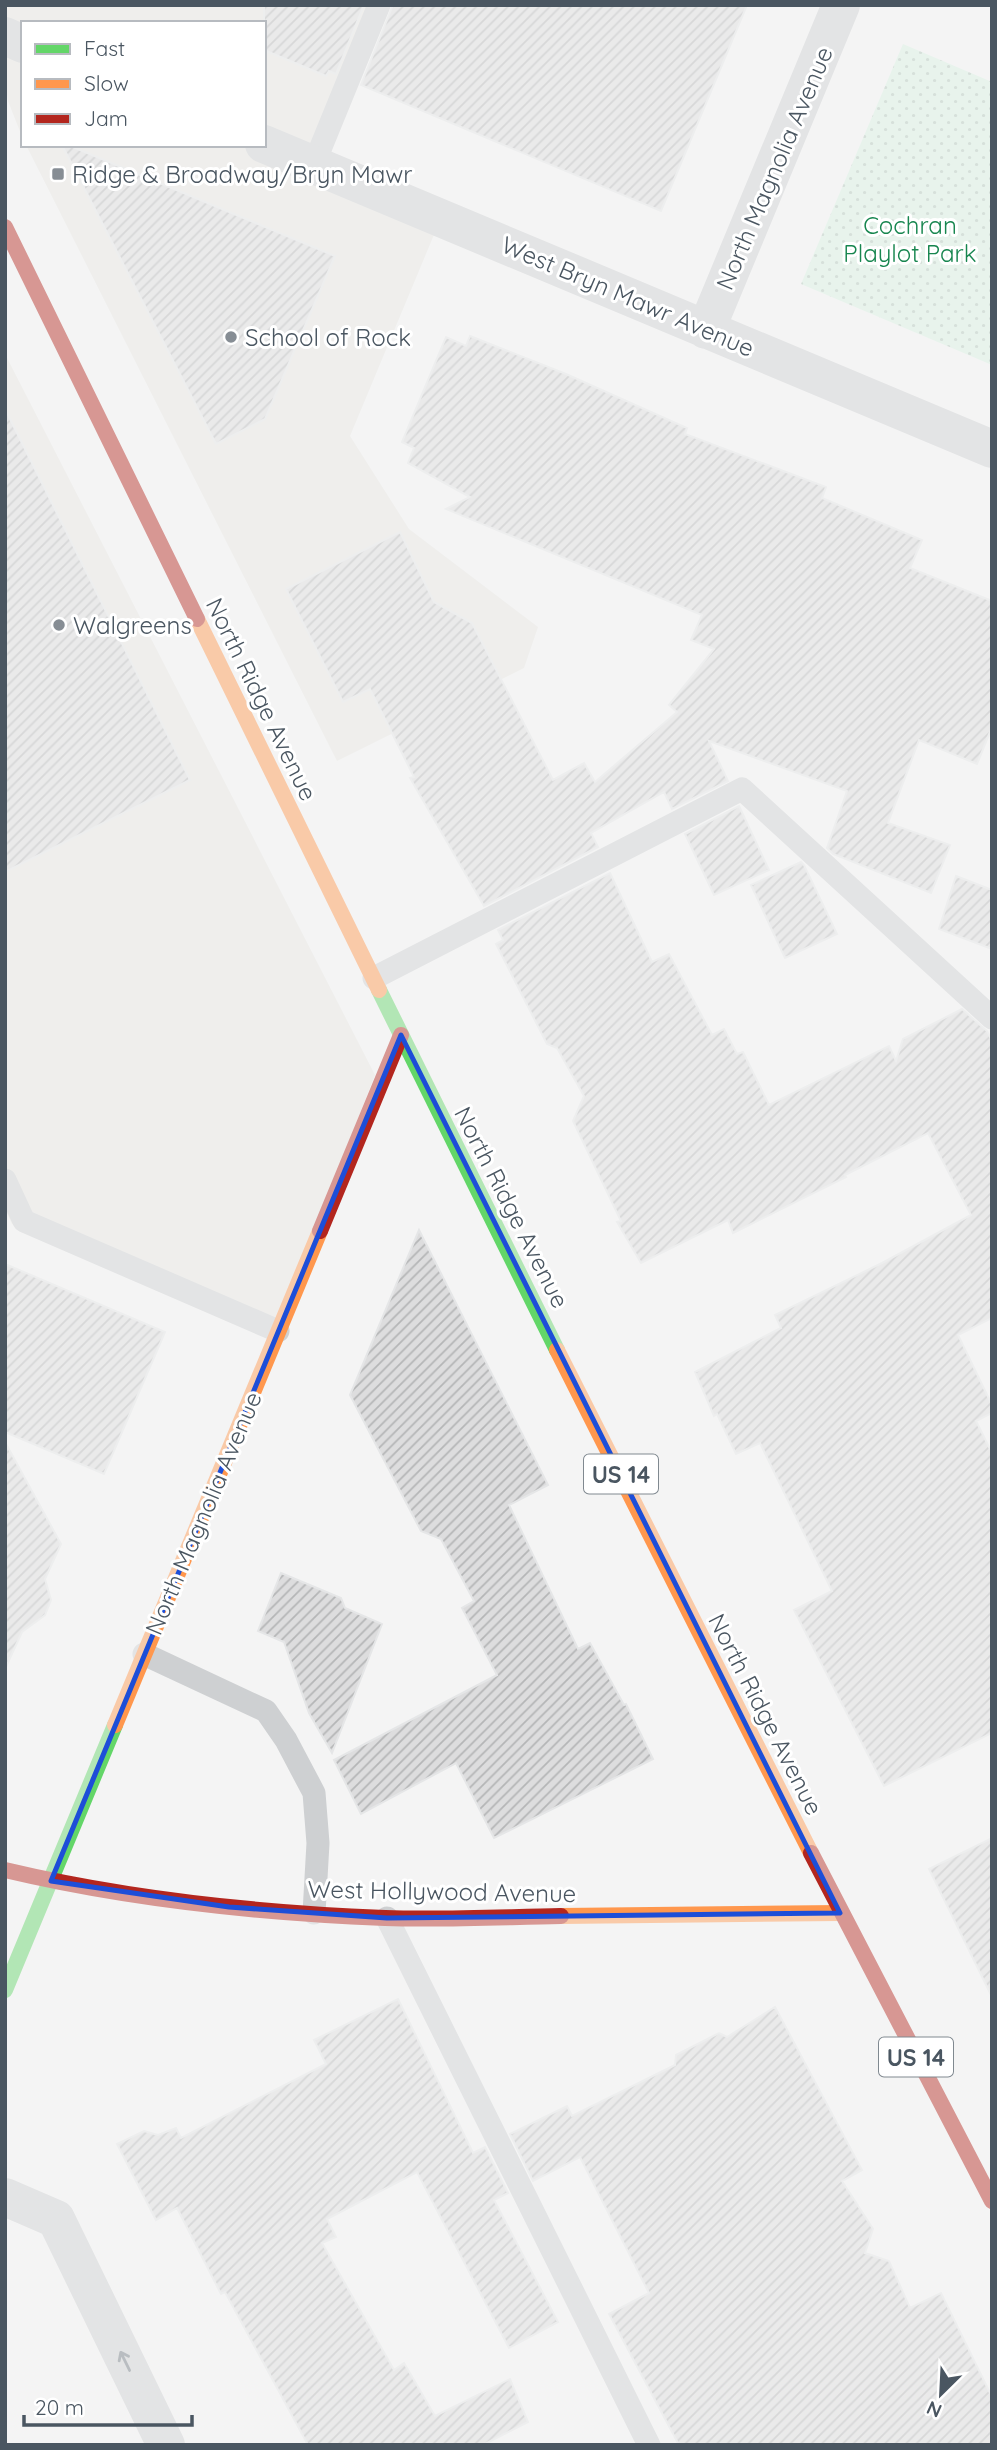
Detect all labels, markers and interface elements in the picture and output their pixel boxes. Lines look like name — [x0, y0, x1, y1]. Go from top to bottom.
legend — [21, 21, 266, 147]
text: Fast — [84, 35, 125, 61]
street label: North Magnolia Avenue — [709, 42, 839, 294]
text: Slow — [84, 70, 129, 96]
text: Jam — [84, 105, 128, 131]
place label: Ridge & Broadway/Bryn Mawr — [72, 159, 412, 189]
marker: Ridge & Broadway/Bryn Mawr — [50, 166, 66, 182]
park label: Cochran Playlot Park — [843, 210, 977, 268]
street label: West Bryn Mawr Avenue — [497, 229, 759, 363]
place label: School of Rock — [245, 322, 411, 352]
marker: School of Rock — [223, 329, 239, 345]
street label: North Ridge Avenue — [200, 593, 324, 805]
place label: Walgreens — [73, 610, 192, 640]
marker: Walgreens — [51, 617, 67, 633]
street label: North Ridge Avenue — [448, 1101, 576, 1313]
street label: North Magnolia Avenue — [138, 1387, 268, 1639]
road number: US 14 — [584, 1455, 658, 1494]
street label: North Ridge Avenue — [702, 1608, 830, 1820]
street label: West Hollywood Avenue — [307, 1874, 577, 1908]
road number: US 14 — [879, 2038, 953, 2076]
one-way arrow — [118, 2351, 132, 2372]
north arrow — [906, 2359, 976, 2429]
scale bar — [24, 2384, 192, 2428]
text: 20 m — [35, 2394, 84, 2420]
text: N — [923, 2396, 945, 2423]

